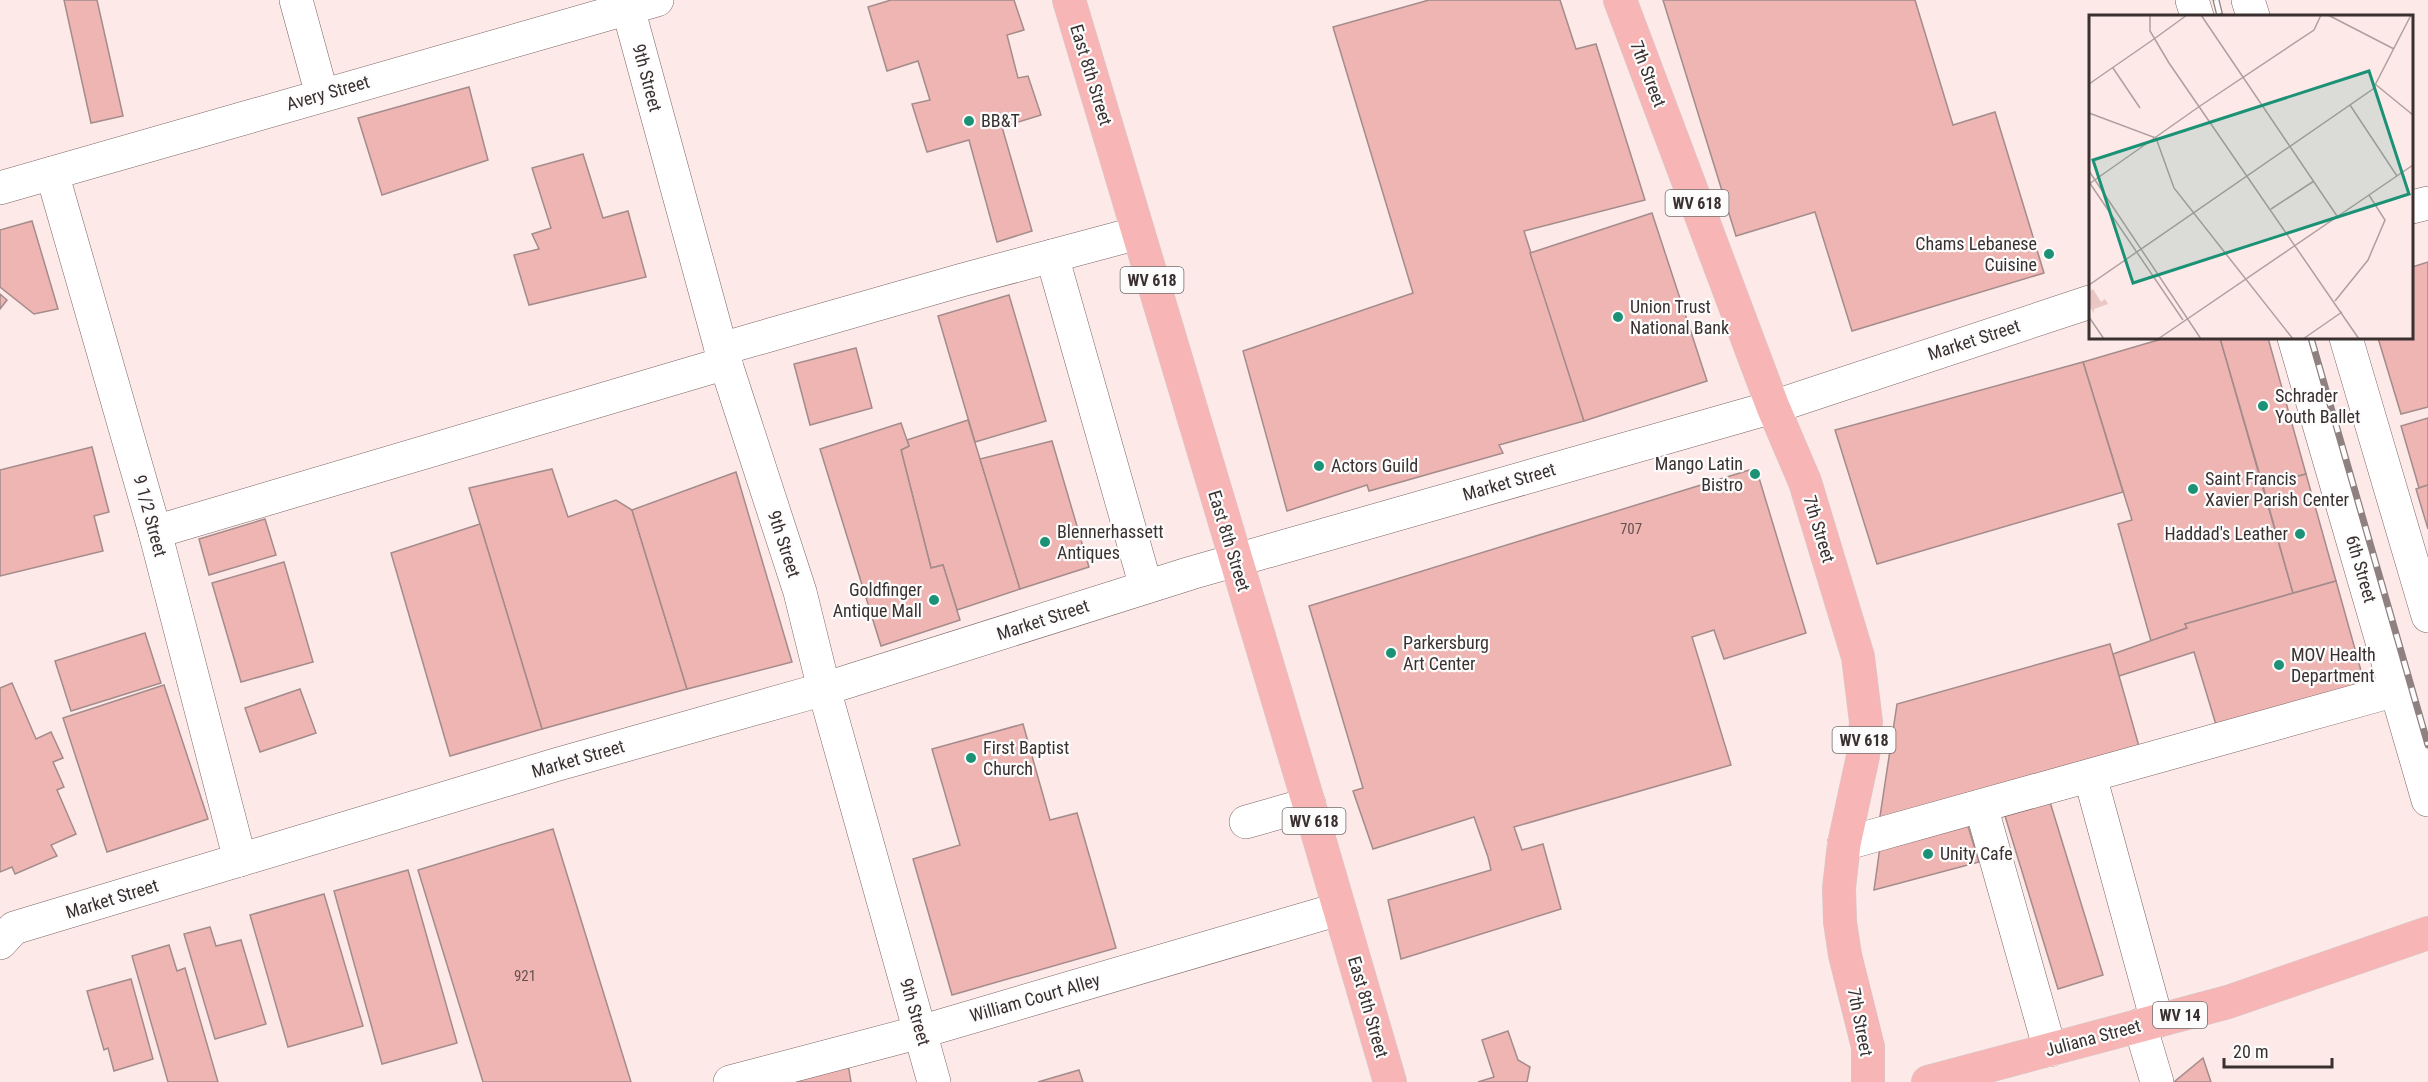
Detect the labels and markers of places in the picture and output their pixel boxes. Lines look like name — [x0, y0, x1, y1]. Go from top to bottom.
place label: BB&T — [981, 110, 1020, 131]
marker: BB&T — [962, 114, 976, 128]
place label: Chams Lebanese Cuisine — [1915, 233, 2037, 275]
marker: Chams Lebanese Cuisine — [2042, 247, 2056, 261]
place label: Union Trust National Bank — [1630, 296, 1729, 338]
marker: Union Trust National Bank — [1611, 310, 1625, 324]
place label: Schrader Youth Ballet — [2275, 385, 2360, 427]
marker: Schrader Youth Ballet — [2256, 399, 2270, 413]
place label: Mango Latin Bistro — [1655, 453, 1743, 495]
place label: Actors Guild — [1331, 455, 1418, 476]
marker: Actors Guild — [1312, 459, 1326, 473]
marker: Mango Latin Bistro — [1748, 467, 1762, 481]
place label: Saint Francis Xavier Parish Center — [2205, 468, 2350, 510]
marker: Saint Francis Xavier Parish Center — [2186, 482, 2200, 496]
place label: Blennerhassett Antiques — [1057, 521, 1164, 563]
place label: Haddad's Leather — [2164, 523, 2289, 544]
marker: Haddad's Leather — [2293, 527, 2307, 541]
marker: Blennerhassett Antiques — [1038, 535, 1052, 549]
place label: Goldfinger Antique Mall — [833, 579, 923, 621]
marker: Goldfinger Antique Mall — [927, 593, 941, 607]
place label: Parkersburg Art Center — [1403, 632, 1489, 674]
place label: MOV Health Department — [2291, 644, 2376, 686]
marker: Parkersburg Art Center — [1384, 646, 1398, 660]
marker: MOV Health Department — [2272, 658, 2286, 672]
place label: First Baptist Church — [983, 737, 1069, 779]
marker: First Baptist Church — [964, 751, 978, 765]
place label: Unity Cafe — [1940, 843, 2013, 864]
marker: Unity Cafe — [1921, 847, 1935, 861]

